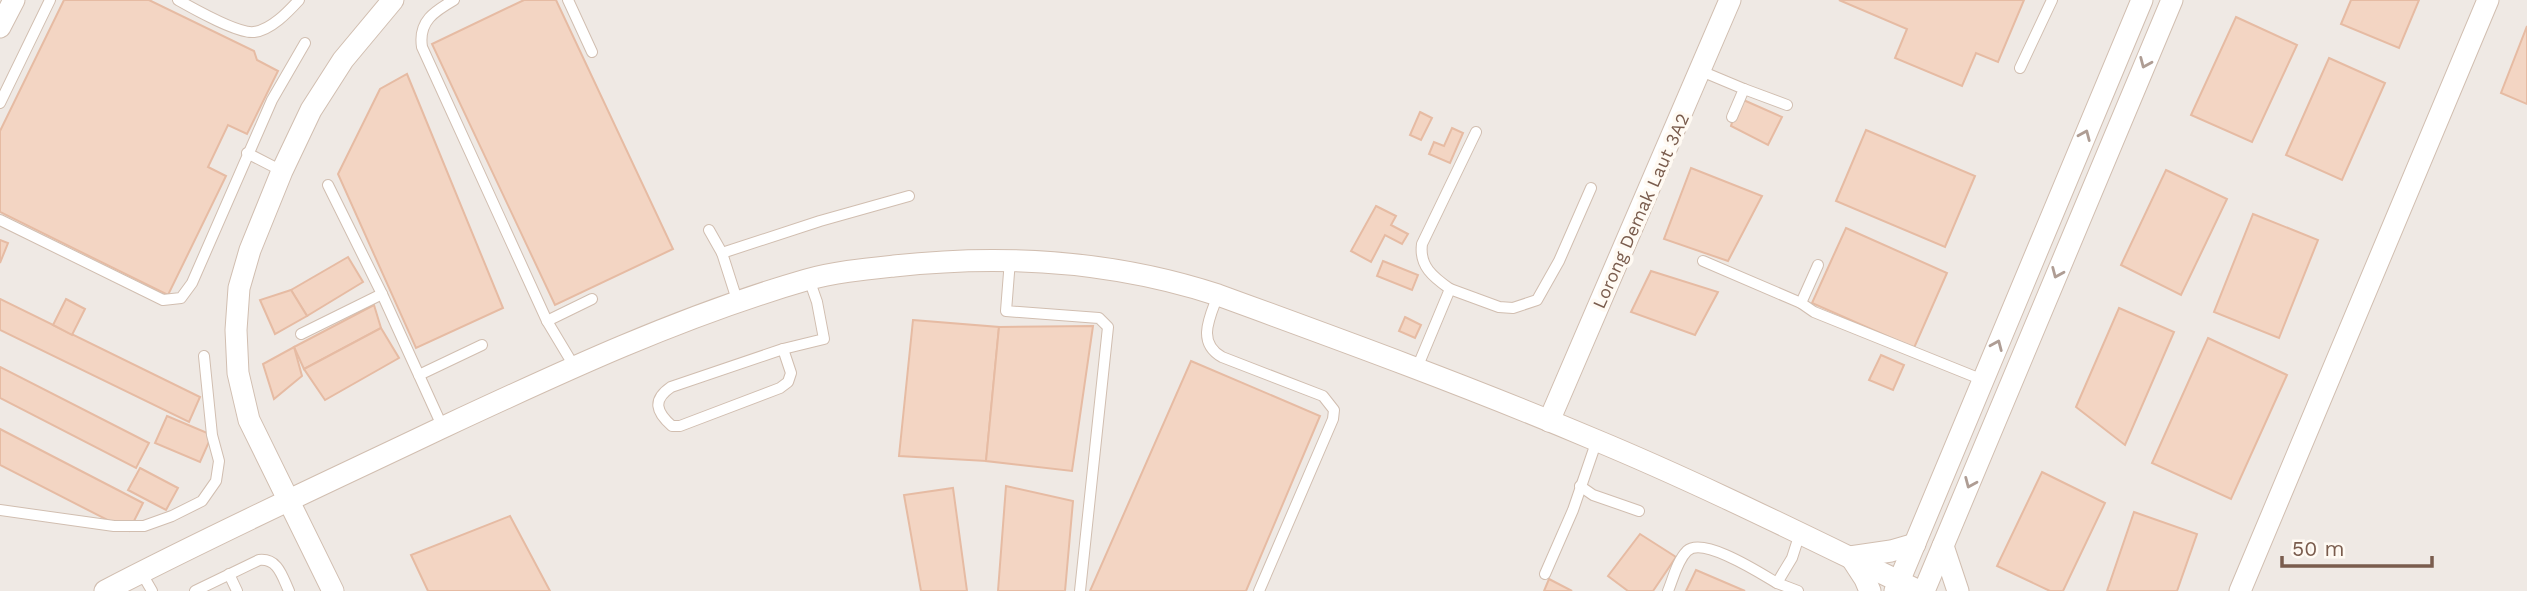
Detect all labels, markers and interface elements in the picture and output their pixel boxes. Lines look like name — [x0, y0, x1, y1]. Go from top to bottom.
one-way arrow — [2140, 56, 2154, 68]
street label: Lorong Demak Laut 3A2 — [1588, 110, 1693, 312]
one-way arrow — [2077, 130, 2091, 142]
one-way arrow — [2052, 266, 2066, 278]
one-way arrow — [1989, 340, 2003, 352]
one-way arrow — [1964, 476, 1978, 488]
scale bar — [2282, 524, 2432, 568]
text: 50 m — [2292, 536, 2344, 561]

